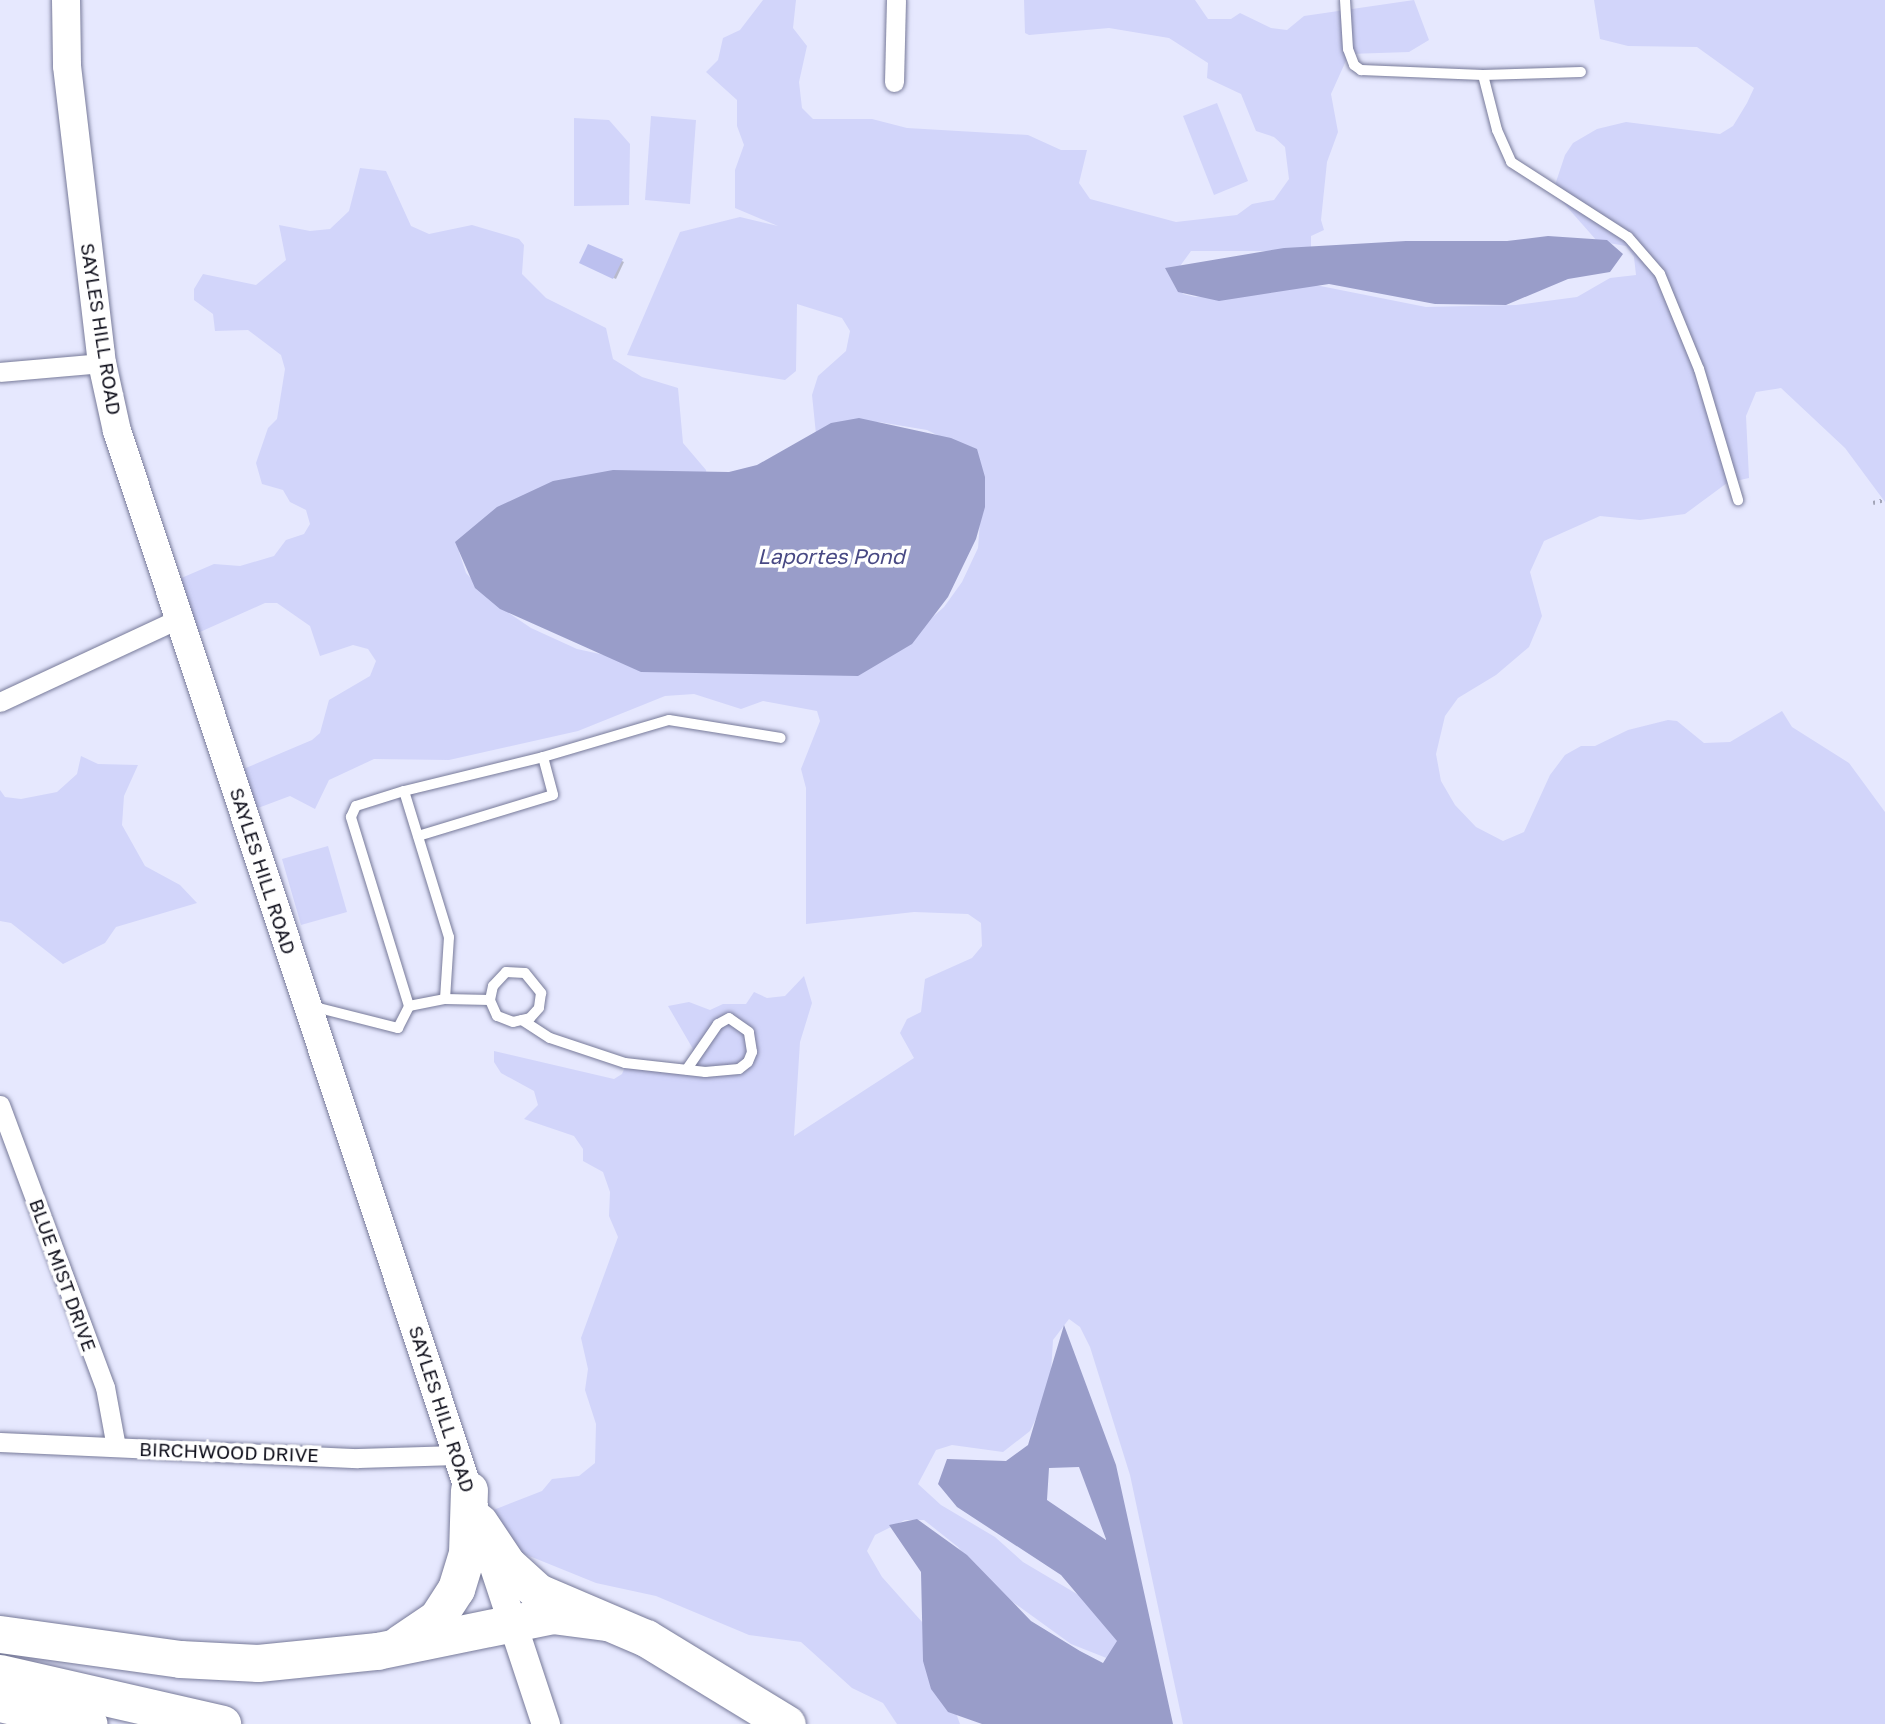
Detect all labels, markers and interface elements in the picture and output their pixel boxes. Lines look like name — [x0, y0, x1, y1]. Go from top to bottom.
street label: SAYLES HILL ROAD — [76, 241, 126, 417]
water label: Laportes Pond — [757, 543, 905, 569]
street label: SAYLES HILL ROAD — [225, 785, 301, 957]
street label: BLUE MIST DRIVE — [25, 1196, 101, 1354]
street label: SAYLES HILL ROAD — [404, 1323, 480, 1495]
street label: BIRCHWOOD DRIVE — [139, 1437, 319, 1467]

